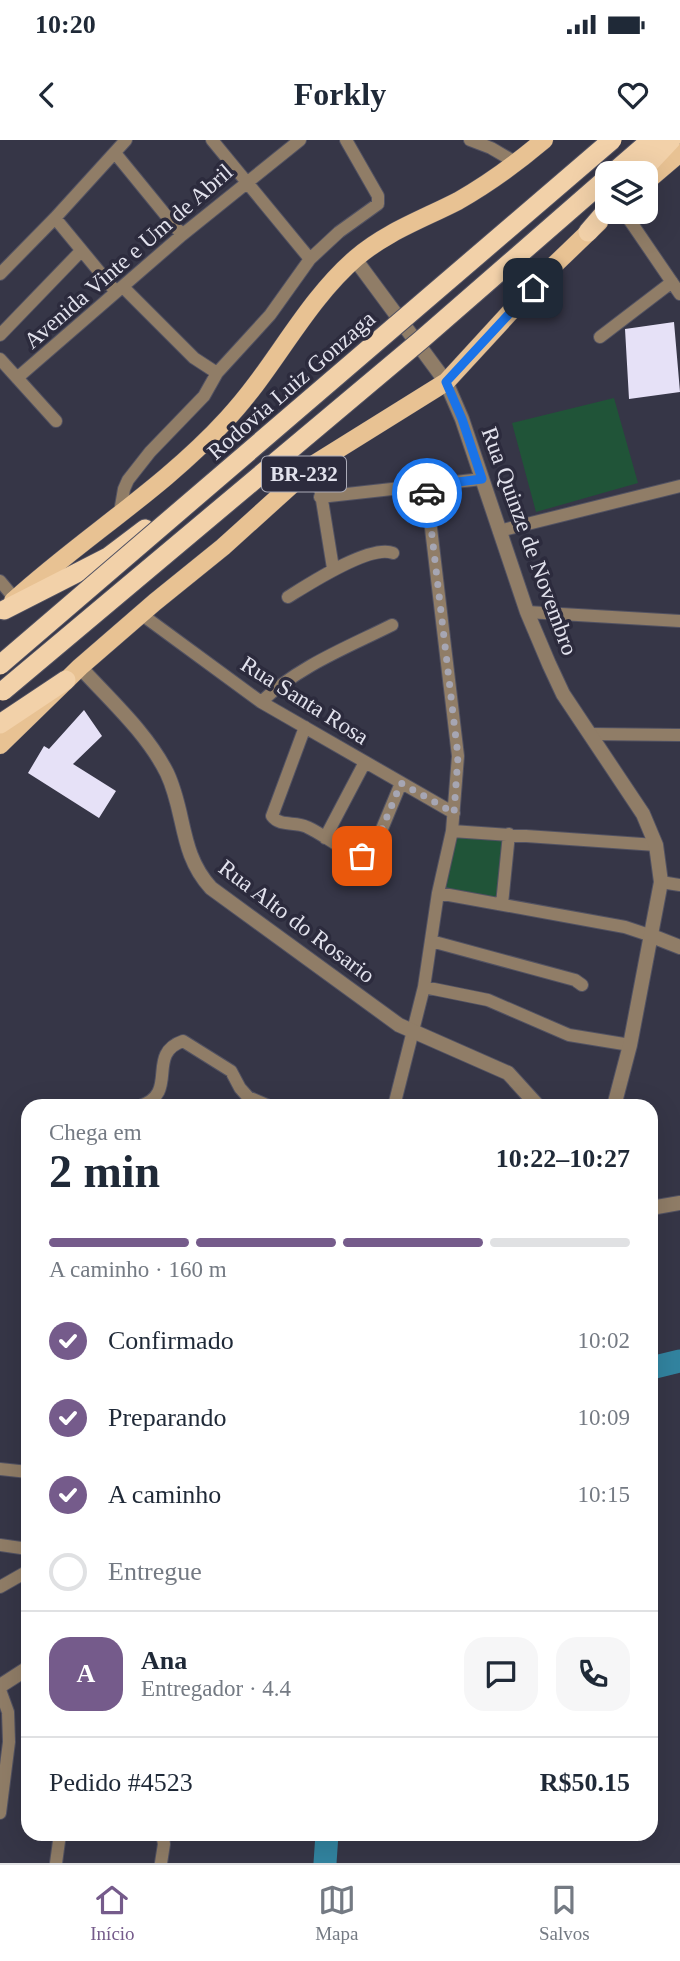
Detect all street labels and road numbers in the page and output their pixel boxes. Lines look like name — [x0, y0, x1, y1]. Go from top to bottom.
street label: Avenida Vinte e Um de Abril — [19, 159, 238, 354]
street label: Rodovia Luiz Gonzaga — [203, 306, 380, 465]
street label: Rua Quinze de Novembro — [477, 424, 582, 659]
road number: BR-232 — [262, 456, 346, 492]
street label: Rua Santa Rosa — [236, 651, 373, 750]
street label: Rua Alto do Rosario — [214, 855, 379, 988]

